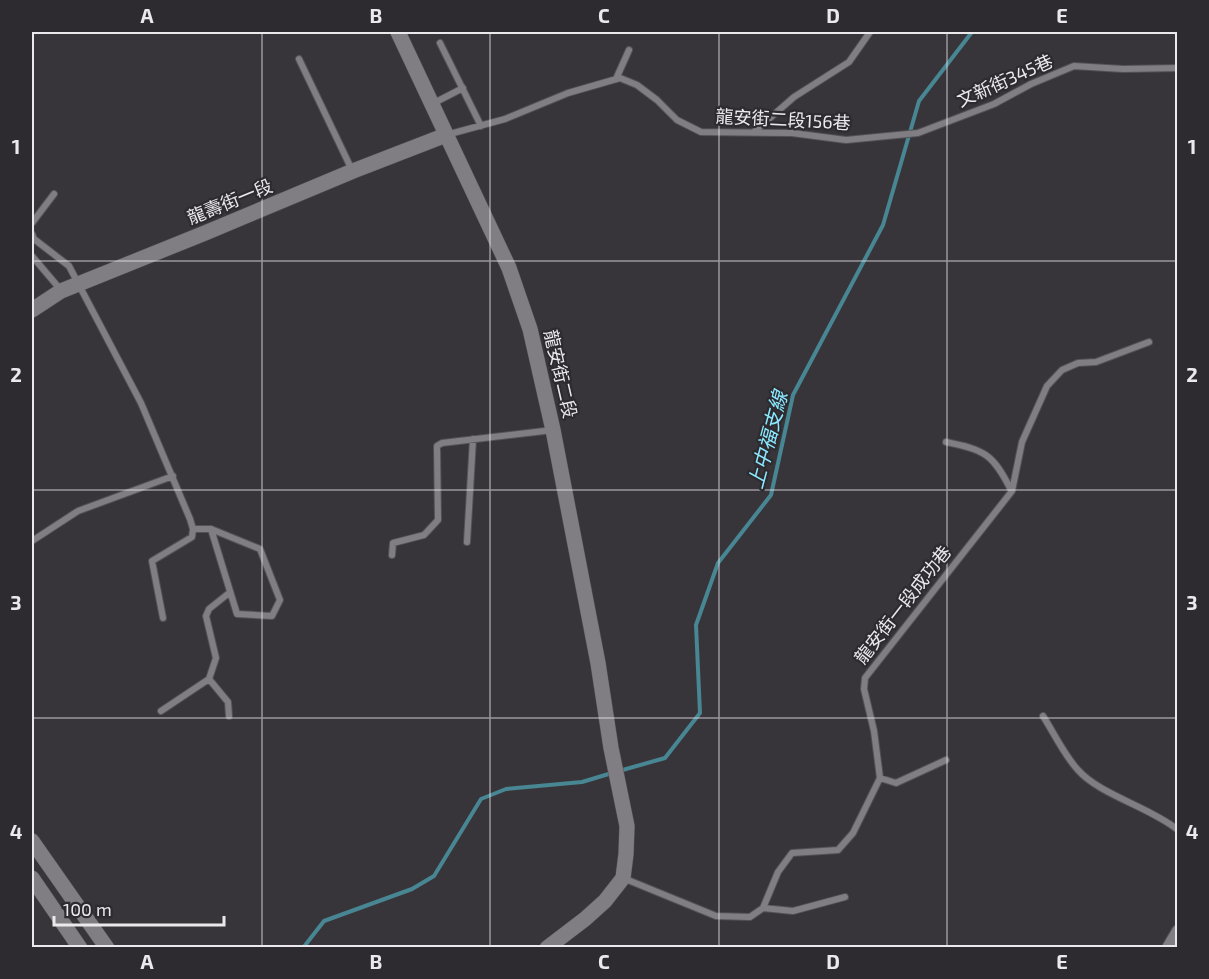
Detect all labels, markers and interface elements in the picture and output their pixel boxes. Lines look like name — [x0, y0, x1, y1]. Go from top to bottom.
text: A — [140, 3, 154, 27]
text: B — [370, 3, 382, 27]
text: C — [598, 3, 610, 27]
text: D — [826, 3, 840, 27]
text: E — [1056, 3, 1068, 27]
street label: 文新街345巷 — [953, 49, 1056, 111]
street label: 龍安街二段156巷 — [715, 104, 851, 134]
text: 1 — [12, 134, 20, 158]
text: 1 — [1188, 134, 1196, 158]
street label: 龍壽街一段 — [184, 174, 275, 228]
street label: 龍安街二段 — [540, 327, 582, 420]
text: 2 — [10, 362, 22, 386]
text: 2 — [1186, 362, 1198, 386]
water label: 上中福支線 — [743, 386, 792, 491]
street label: 龍安街一段成功巷 — [849, 541, 955, 668]
text: 3 — [10, 590, 22, 614]
text: 3 — [1186, 590, 1198, 614]
text: 4 — [10, 819, 23, 843]
text: 4 — [1186, 819, 1199, 843]
scale bar — [54, 889, 224, 927]
text: 100 m — [63, 898, 112, 920]
text: A — [140, 949, 154, 973]
text: B — [370, 949, 382, 973]
text: C — [598, 949, 610, 973]
text: D — [826, 949, 840, 973]
text: E — [1056, 949, 1068, 973]

